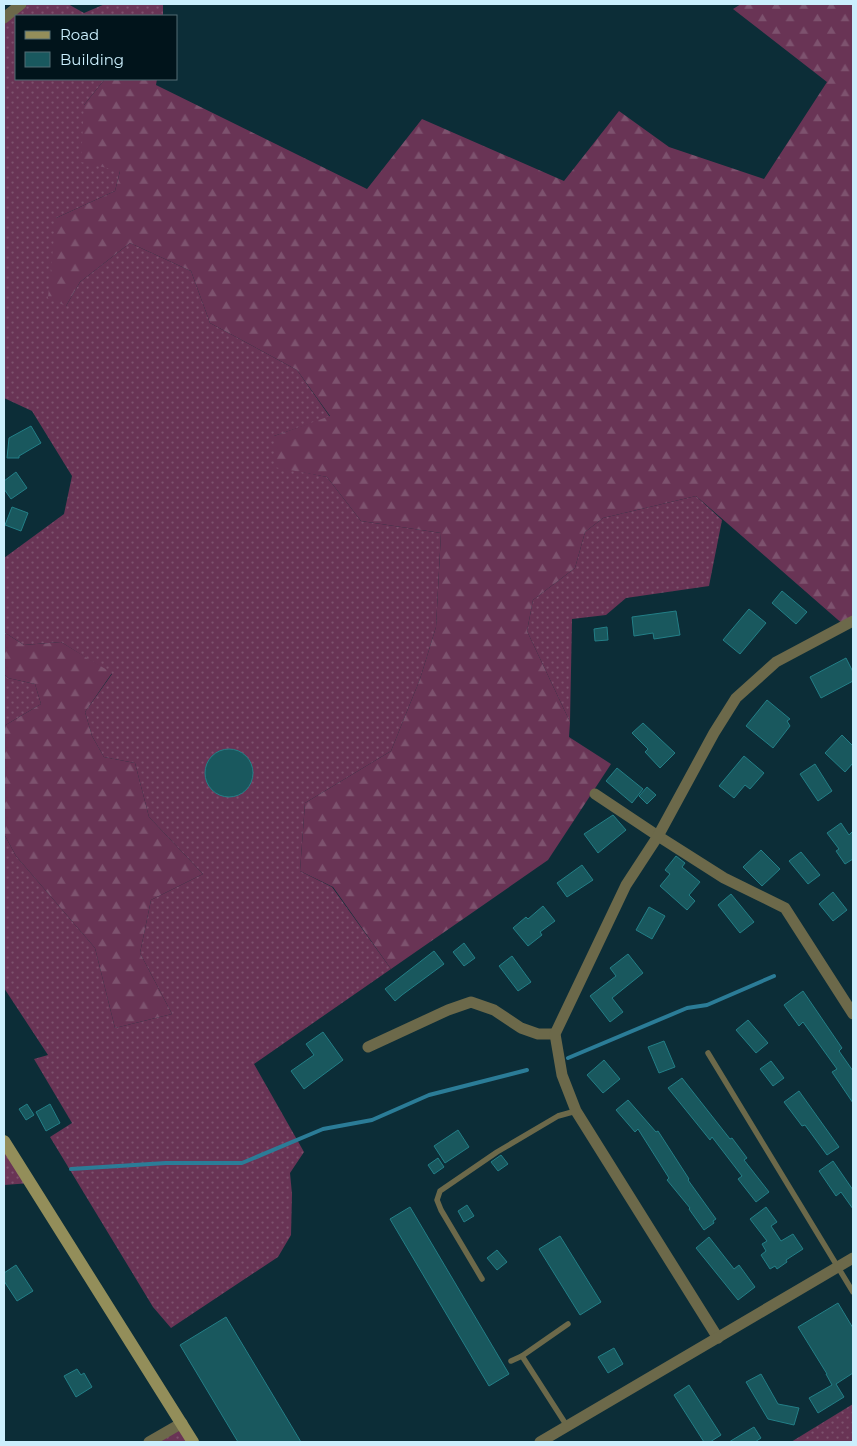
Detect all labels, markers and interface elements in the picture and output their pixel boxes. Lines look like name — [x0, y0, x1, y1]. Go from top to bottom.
legend — [15, 15, 178, 80]
text: Road — [60, 25, 99, 44]
text: Building — [60, 50, 124, 69]

